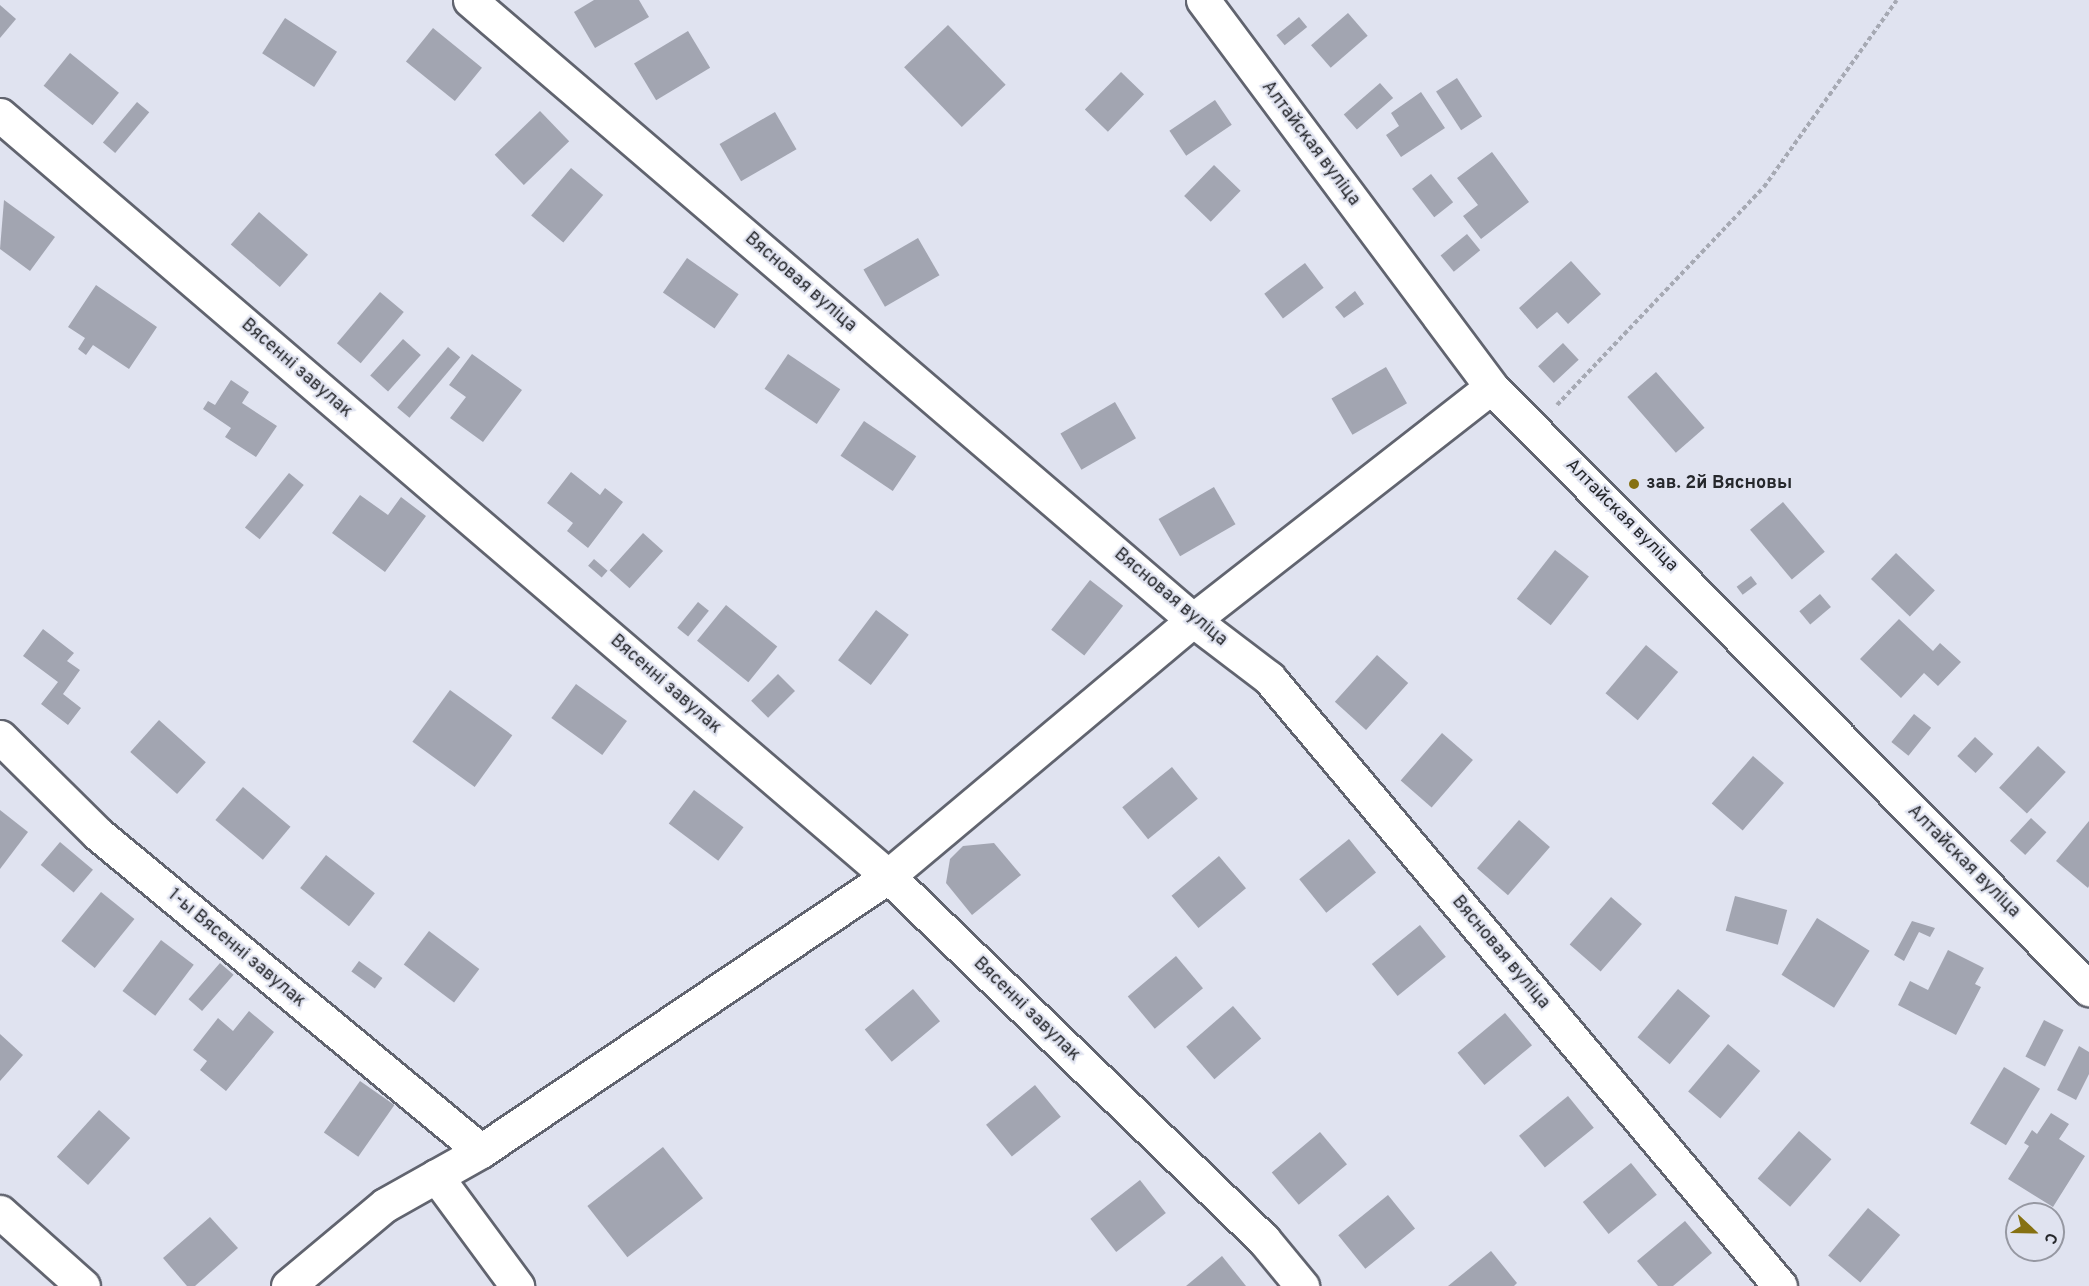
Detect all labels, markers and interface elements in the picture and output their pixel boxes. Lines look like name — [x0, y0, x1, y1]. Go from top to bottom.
street label: Алтайская вуліца — [1256, 77, 1364, 211]
street label: Вясновая вуліца — [740, 229, 860, 337]
street label: Вясенні завулак — [236, 315, 356, 423]
street label: Алтайская вуліца — [1560, 455, 1682, 577]
place label: зав. 2й Вясновы — [1646, 473, 1792, 495]
marker: зав. 2й Вясновы — [1627, 477, 1641, 491]
street label: Вясновая вуліца — [1109, 544, 1231, 652]
street label: Вясенні завулак — [605, 631, 725, 739]
street label: Алтайская вуліца — [1902, 801, 2024, 923]
street label: 1-ы Вясенні завулак — [163, 885, 309, 1013]
street label: Вясновая вуліца — [1446, 892, 1554, 1014]
street label: Вясенні завулак — [968, 954, 1084, 1066]
north arrow — [2005, 1202, 2065, 1262]
text: С — [2039, 1230, 2061, 1246]

